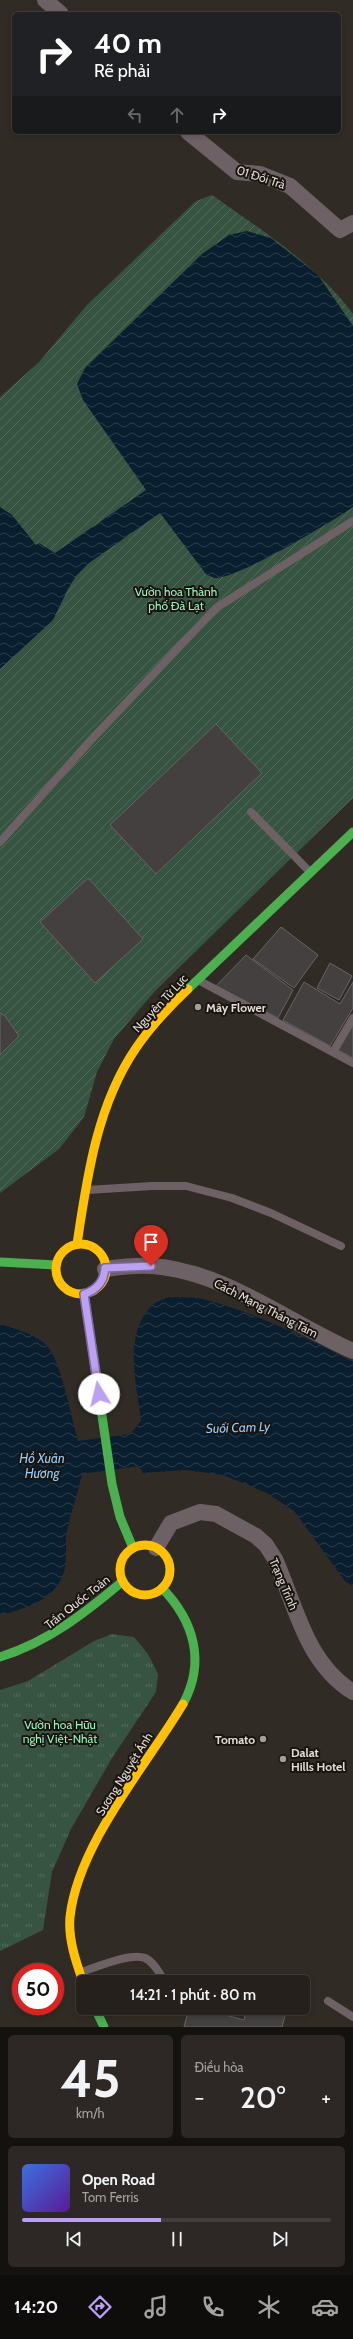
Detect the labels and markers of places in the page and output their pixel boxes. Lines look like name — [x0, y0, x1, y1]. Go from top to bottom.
place label: Mây Flower — [206, 1000, 266, 1015]
marker: Mây Flower — [193, 1002, 203, 1012]
pin — [134, 1225, 168, 1266]
place label: Tomato — [215, 1732, 255, 1747]
marker: Tomato — [258, 1734, 268, 1744]
place label: Dalat Hills Hotel — [291, 1745, 345, 1774]
marker: Dalat Hills Hotel — [278, 1754, 288, 1764]

